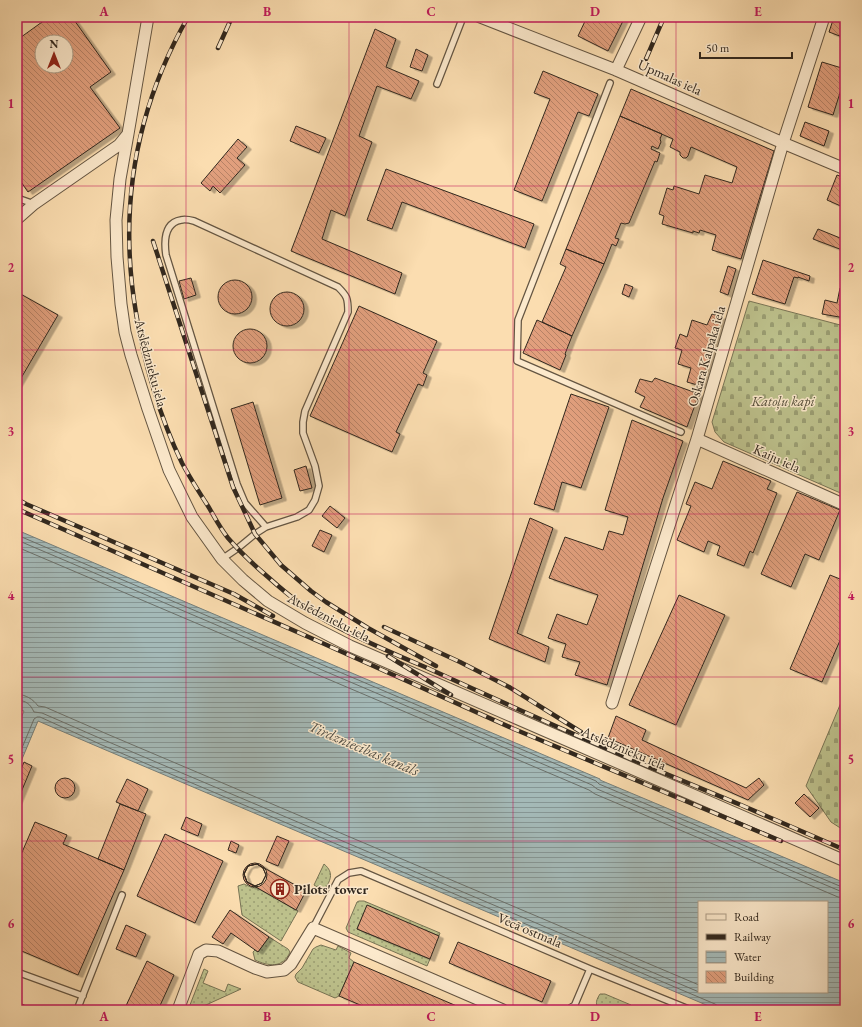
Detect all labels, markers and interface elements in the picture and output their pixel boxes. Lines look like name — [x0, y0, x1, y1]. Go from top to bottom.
text: A — [98, 3, 109, 20]
text: B — [263, 3, 271, 20]
text: C — [426, 3, 436, 20]
text: D — [590, 3, 600, 20]
text: E — [754, 3, 762, 20]
north arrow — [34, 34, 74, 74]
scale bar — [700, 34, 792, 60]
text: N — [50, 37, 59, 51]
text: 50 m — [706, 40, 730, 56]
street label: Upmalas iela — [635, 55, 705, 99]
text: 1 — [8, 95, 15, 112]
text: 1 — [848, 95, 855, 112]
text: 2 — [8, 259, 15, 276]
text: 2 — [848, 259, 855, 276]
street label: Oskara Kalpaka iela — [683, 303, 729, 409]
street label: Atslēdznieku iela — [130, 316, 172, 409]
park label: Katoļu kapi — [750, 392, 815, 410]
text: 3 — [8, 423, 15, 440]
text: 3 — [848, 423, 855, 440]
street label: Kaiju iela — [751, 440, 804, 477]
text: 4 — [8, 587, 15, 604]
text: 4 — [848, 587, 855, 604]
street label: Atslēdznieku iela — [284, 588, 374, 646]
water label: Tirdzniecības kanāls — [306, 716, 423, 780]
street label: Atslēdznieku iela — [578, 722, 670, 774]
text: 5 — [8, 751, 14, 768]
text: 5 — [848, 751, 854, 768]
building icon: Pilots' tower — [269, 878, 291, 900]
place label: Pilots' tower — [294, 880, 368, 898]
legend — [698, 901, 828, 993]
street label: Vecā ostmala — [495, 908, 565, 952]
text: Road — [734, 909, 760, 925]
text: 6 — [8, 915, 15, 932]
text: 6 — [848, 915, 855, 932]
text: Railway — [734, 929, 772, 945]
text: Water — [734, 949, 761, 965]
text: Building — [734, 969, 775, 985]
text: A — [98, 1008, 109, 1025]
text: B — [263, 1008, 271, 1025]
text: C — [426, 1008, 436, 1025]
text: D — [590, 1008, 600, 1025]
text: E — [754, 1008, 762, 1025]

